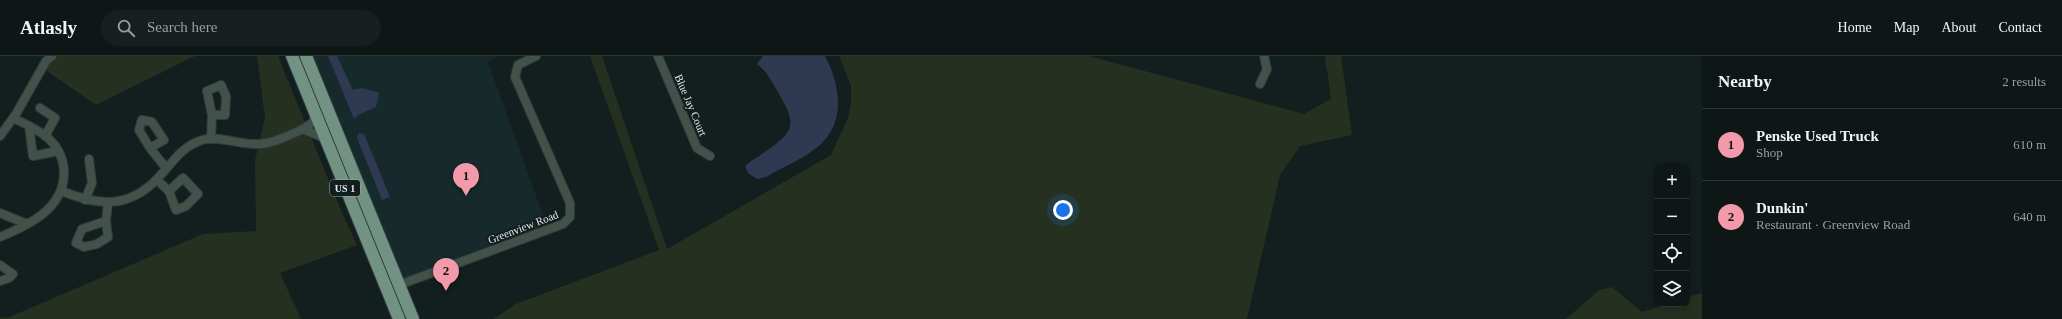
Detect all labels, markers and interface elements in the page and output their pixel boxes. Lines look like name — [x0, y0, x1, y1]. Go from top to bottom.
search box — [101, 10, 381, 46]
text: Atlasly — [20, 17, 77, 38]
icon: search — [115, 17, 137, 39]
text: Search here — [147, 19, 217, 35]
text: Home — [1838, 20, 1872, 35]
text: Map — [1894, 20, 1919, 35]
text: About — [1941, 20, 1976, 35]
text: Contact — [1998, 20, 2042, 35]
street label: Blue Jay Court — [673, 72, 709, 138]
text: Nearby — [1718, 72, 1772, 91]
text: 2 results — [2002, 74, 2046, 89]
text: Penske Used Truck — [1756, 128, 1879, 144]
text: 1 — [1728, 137, 1734, 152]
text: 610 m — [2013, 137, 2046, 152]
text: Shop — [1756, 145, 1783, 160]
pin: 1 — [453, 163, 479, 196]
map controls — [1654, 163, 1690, 307]
button: + — [1654, 163, 1690, 199]
road number: US 1 — [330, 180, 360, 196]
button: − — [1654, 199, 1690, 235]
your location — [1053, 200, 1073, 220]
text: Dunkin' — [1756, 200, 1809, 216]
street label: Greenview Road — [486, 208, 560, 246]
text: 2 — [1728, 209, 1734, 224]
text: 640 m — [2013, 209, 2046, 224]
text: Restaurant · Greenview Road — [1756, 217, 1910, 232]
button: locate — [1654, 235, 1690, 271]
pin: 2 — [433, 258, 459, 291]
button: layers — [1654, 271, 1690, 307]

